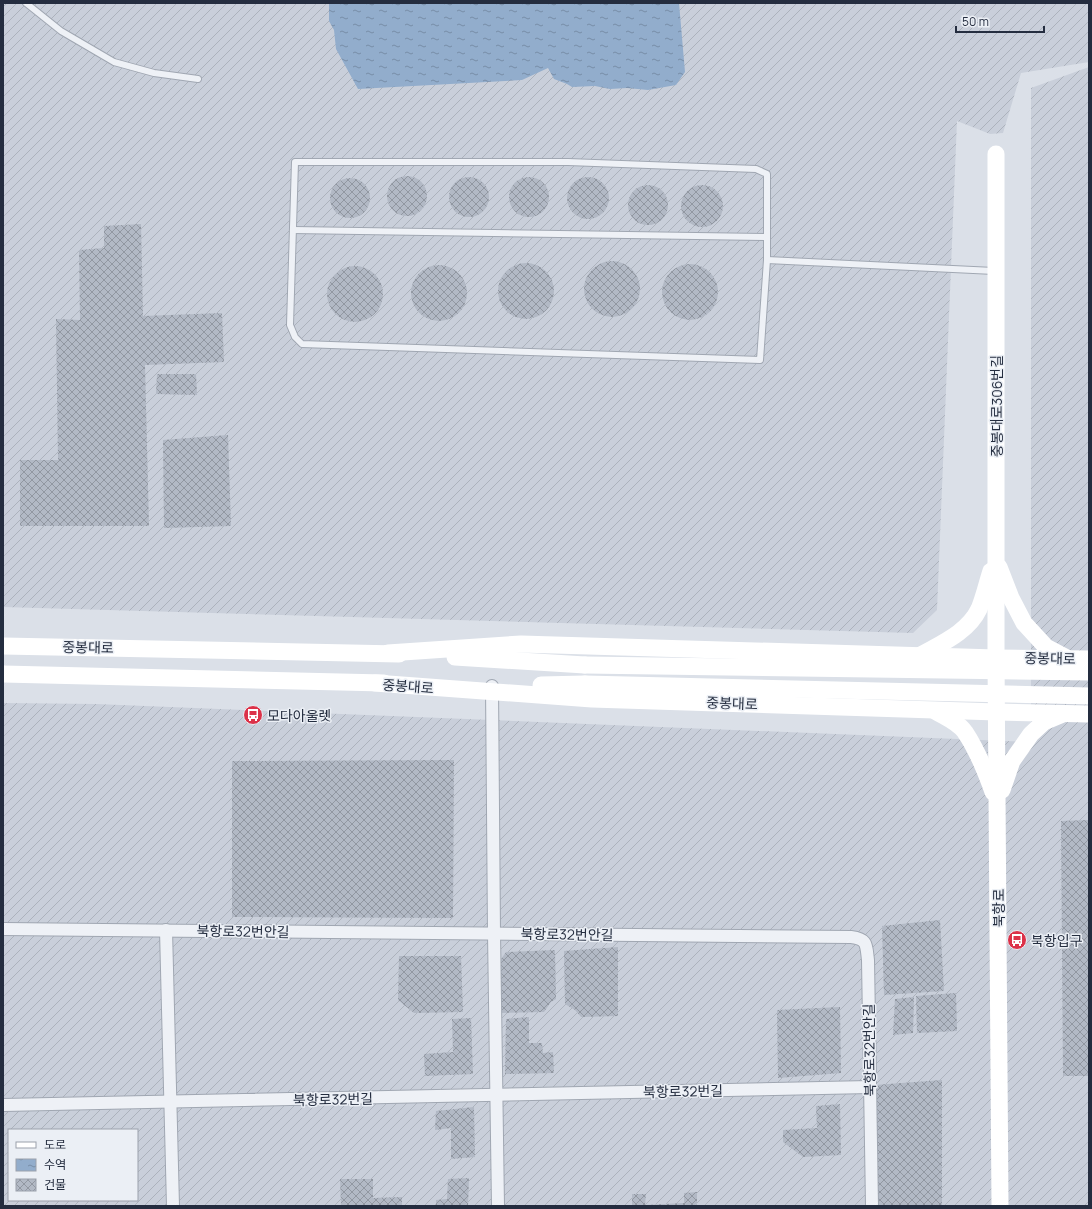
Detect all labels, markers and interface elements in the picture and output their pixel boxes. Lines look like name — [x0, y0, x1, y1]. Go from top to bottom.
scale bar — [956, 8, 1044, 34]
text: 50 m — [962, 13, 989, 30]
street label: 중봉대로306번길 — [987, 355, 1006, 457]
street label: 중봉대로 — [62, 637, 114, 657]
street label: 중봉대로 — [1024, 648, 1076, 668]
street label: 중봉대로 — [382, 675, 434, 697]
street label: 중봉대로 — [706, 693, 758, 713]
bus stop icon: 모다아울렛 — [242, 704, 264, 726]
place label: 모다아울렛 — [267, 706, 331, 725]
street label: 북항로 — [989, 889, 1008, 927]
street label: 북항로32번안길 — [196, 921, 290, 941]
street label: 북항로32번안길 — [520, 924, 614, 944]
bus stop icon: 북항입구 — [1006, 929, 1028, 951]
place label: 북항입구 — [1031, 931, 1083, 950]
street label: 북항로32번안길 — [859, 1003, 879, 1097]
street label: 북항로32번길 — [643, 1081, 723, 1101]
street label: 북항로32번길 — [293, 1089, 373, 1109]
legend — [8, 1129, 138, 1201]
text: 도로 — [44, 1136, 66, 1153]
text: 수역 — [44, 1156, 66, 1173]
text: 건물 — [44, 1176, 66, 1193]

